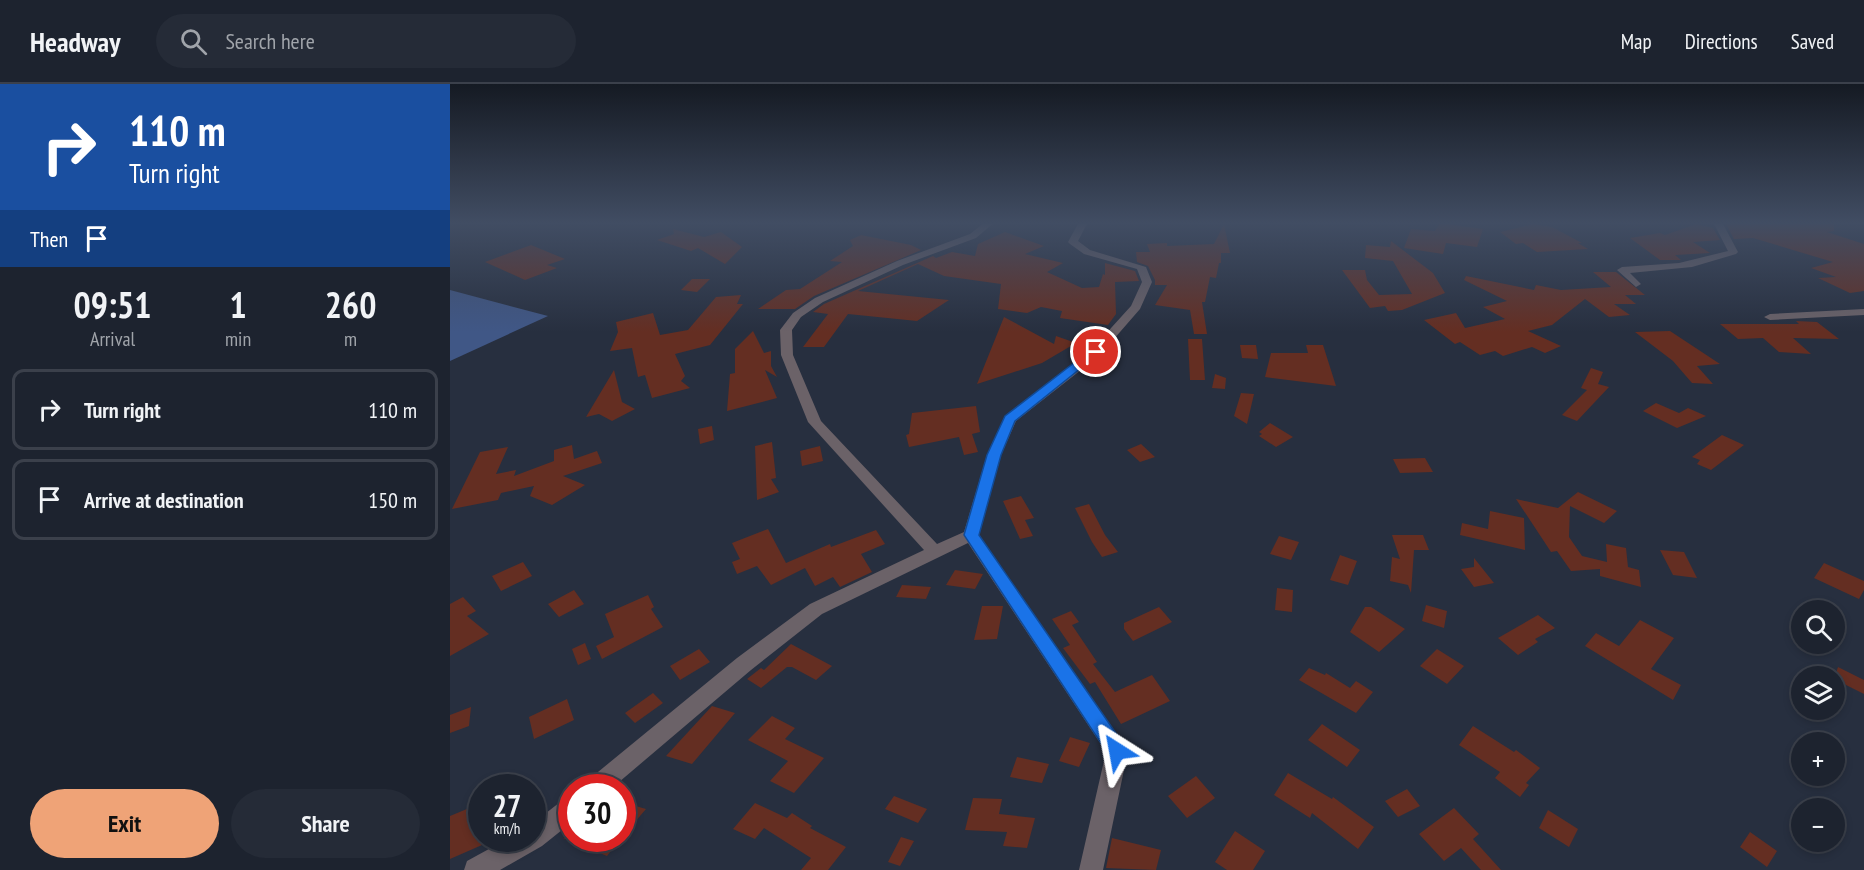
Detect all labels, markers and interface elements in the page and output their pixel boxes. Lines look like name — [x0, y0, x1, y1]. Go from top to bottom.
search box — [156, 14, 576, 68]
text: Headway — [30, 23, 120, 60]
icon: search — [177, 25, 210, 58]
text: Search here — [225, 27, 315, 55]
text: Map — [1621, 28, 1652, 55]
text: Directions — [1685, 28, 1758, 55]
text: Saved — [1791, 28, 1834, 55]
text: 110 m — [129, 103, 226, 158]
icon: right — [30, 108, 108, 186]
text: Turn right — [129, 156, 220, 190]
icon: arrive — [80, 222, 113, 255]
text: Then — [30, 225, 68, 253]
text: 09:51 — [74, 281, 151, 328]
text: 1 — [229, 281, 247, 328]
text: 260 — [325, 281, 376, 328]
text: Arrival — [90, 326, 135, 352]
text: min — [225, 326, 251, 352]
text: m — [344, 326, 357, 352]
pin — [1070, 326, 1121, 377]
icon: arrive — [1079, 335, 1112, 368]
icon: right — [33, 393, 66, 426]
text: Turn right — [84, 396, 161, 424]
text: 110 m — [368, 396, 417, 424]
icon: arrive — [33, 483, 66, 516]
text: Arrive at destination — [84, 486, 244, 514]
text: 150 m — [368, 486, 417, 514]
map controls — [1791, 600, 1845, 852]
button: search — [1791, 600, 1845, 654]
button: layers — [1791, 666, 1845, 720]
position arrow — [1085, 719, 1149, 783]
button: + — [1791, 732, 1845, 786]
speed limit sign: 30 — [558, 774, 636, 852]
text: 27 — [493, 786, 521, 825]
button: Exit — [30, 789, 219, 858]
button: Share — [231, 789, 420, 858]
button: − — [1791, 798, 1845, 852]
text: km/h — [494, 819, 520, 838]

